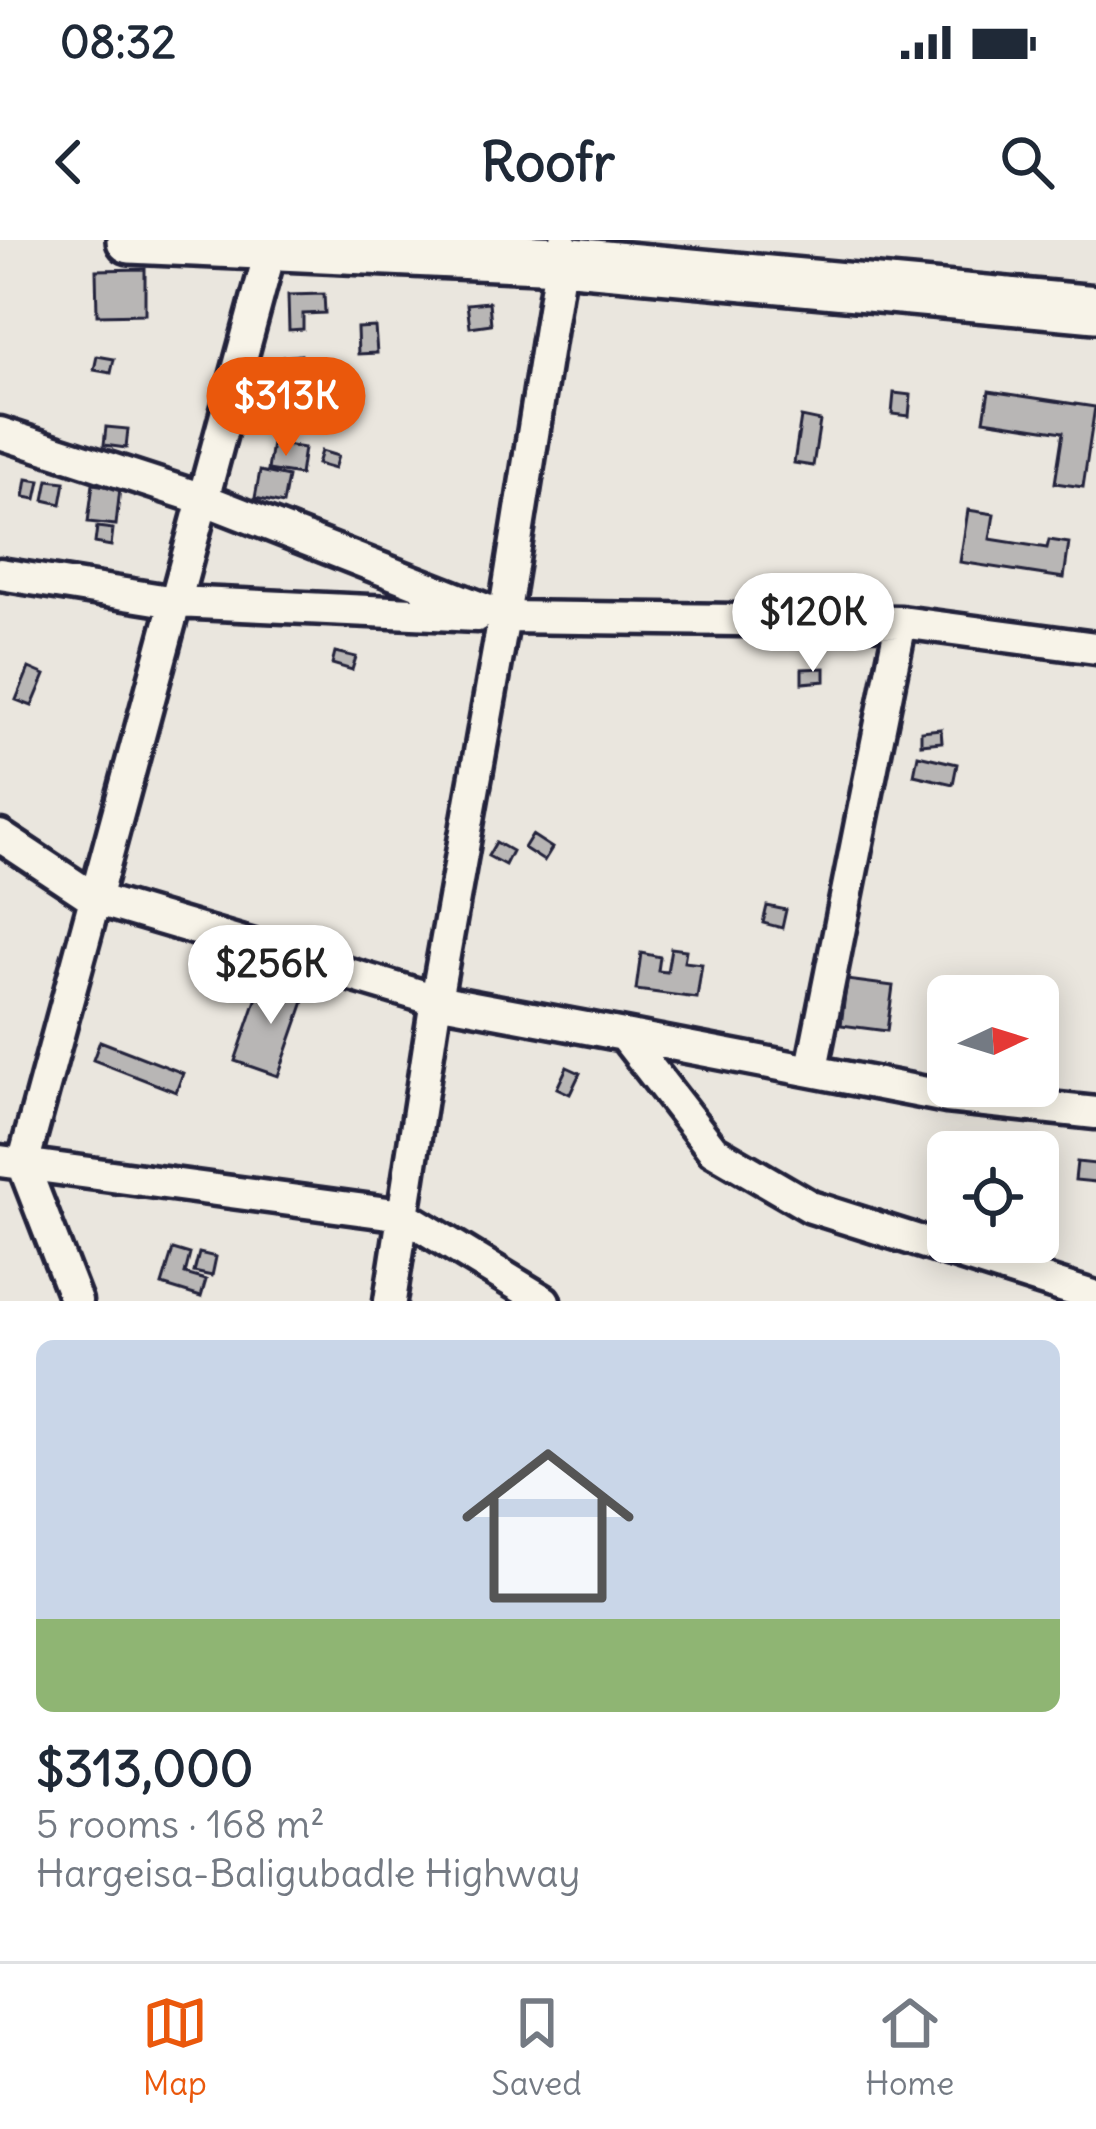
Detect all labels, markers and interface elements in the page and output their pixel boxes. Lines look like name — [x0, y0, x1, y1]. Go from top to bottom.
text: 08:32 — [60, 14, 176, 70]
text: Roofr — [481, 128, 615, 196]
icon: back — [36, 129, 102, 195]
icon: search — [994, 129, 1060, 195]
pin: $313K — [202, 357, 370, 459]
text: $313K — [233, 371, 339, 420]
pin: $120K — [729, 573, 897, 675]
text: $120K — [759, 587, 867, 636]
pin: $256K — [187, 925, 355, 1027]
text: $256K — [215, 939, 327, 988]
north arrow — [927, 975, 1059, 1107]
map controls — [927, 975, 1059, 1263]
button: locate — [927, 1131, 1059, 1263]
icon: home — [440, 1418, 656, 1634]
text: $313,000 — [36, 1736, 253, 1800]
text: 5 rooms · 168 m² — [36, 1800, 325, 1849]
text: Hargeisa-Baligubadle Highway — [36, 1849, 580, 1898]
tab: Map — [142, 1990, 208, 2104]
tab: Saved — [491, 1990, 582, 2104]
tab: Home — [865, 1990, 954, 2104]

